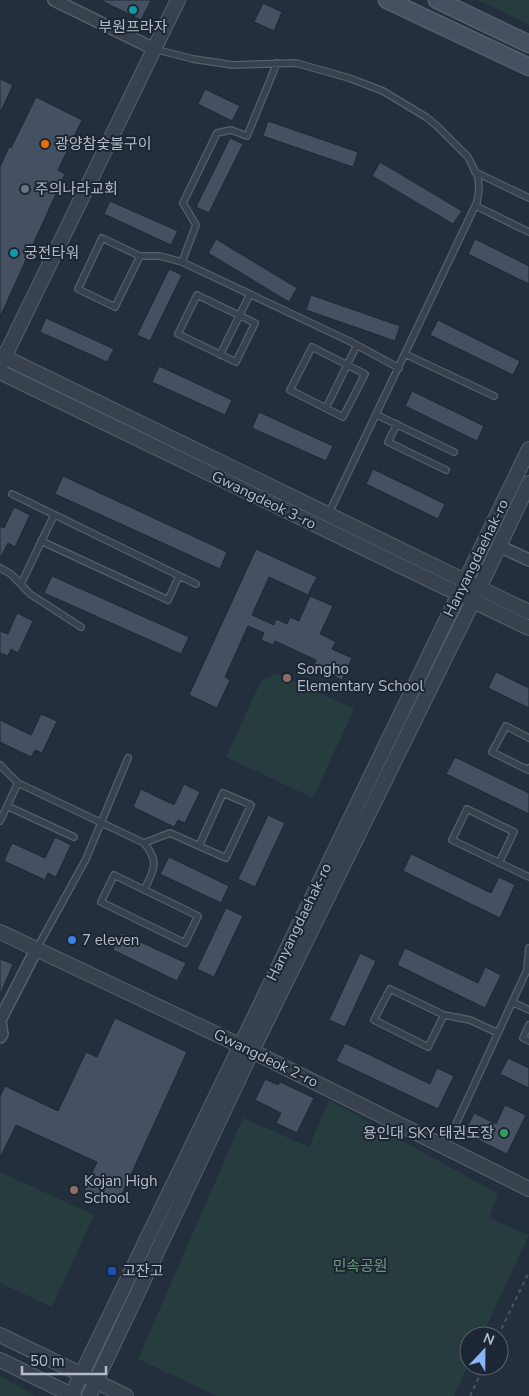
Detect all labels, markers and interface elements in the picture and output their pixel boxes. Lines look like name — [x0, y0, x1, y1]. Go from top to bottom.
marker: 부원프라자 — [127, 4, 139, 16]
place label: 부원프라자 — [98, 17, 168, 37]
place label: 광양참숯불구이 — [55, 134, 152, 154]
marker: 광양참숯불구이 — [39, 138, 51, 150]
place label: 주의나라교회 — [35, 179, 118, 199]
marker: 주의나라교회 — [19, 183, 31, 195]
place label: 궁전타워 — [24, 243, 79, 263]
marker: 궁전타워 — [8, 247, 20, 259]
street label: Gwangdeok 3-ro — [208, 466, 320, 534]
street label: Hanyangdaehak-ro — [439, 496, 513, 620]
place label: Songho Elementary School — [297, 659, 424, 696]
marker: Songho Elementary School — [281, 672, 293, 684]
street label: Hanyangdaehak-ro — [262, 860, 336, 984]
place label: 7 eleven — [82, 930, 139, 950]
marker: 7 eleven — [66, 934, 78, 946]
street label: Gwangdeok 2-ro — [210, 1024, 322, 1092]
place label: 용인대 SKY 태권도장 — [363, 1123, 494, 1143]
marker: 용인대 SKY 태권도장 — [498, 1127, 510, 1139]
place label: Kojan High School — [84, 1171, 158, 1208]
marker: Kojan High School — [68, 1184, 80, 1196]
park label: 민속공원 — [332, 1256, 388, 1276]
place label: 고잔고 — [122, 1261, 164, 1281]
marker: 고잔고 — [106, 1265, 118, 1277]
north arrow — [459, 1326, 509, 1376]
text: N — [480, 1329, 497, 1350]
scale bar — [22, 1344, 106, 1376]
text: 50 m — [30, 1351, 65, 1371]

